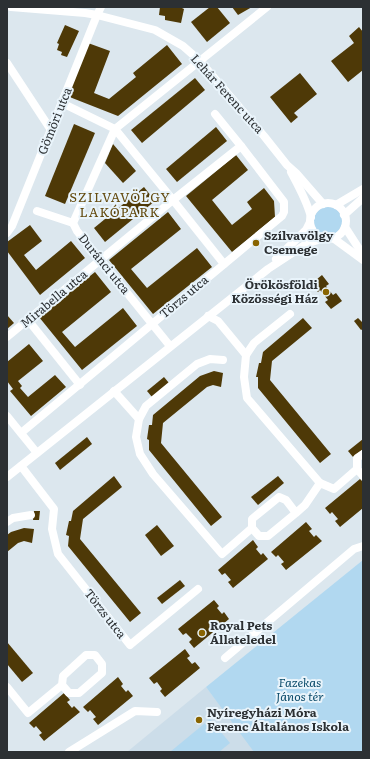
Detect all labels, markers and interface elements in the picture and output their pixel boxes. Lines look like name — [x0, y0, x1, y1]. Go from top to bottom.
street label: Lehár Ferenc utca — [187, 50, 269, 137]
street label: Gömöri utca — [32, 84, 76, 157]
district label: SZILVAVÖLGY LAKÓPARK — [69, 187, 171, 221]
place label: Szílvavölgy Csemege — [264, 226, 334, 258]
street label: Duránci utca — [75, 229, 135, 298]
marker: Szílvavölgy Csemege — [251, 238, 261, 248]
street label: Mirabella utca — [16, 265, 91, 332]
street label: Törzs utca — [155, 270, 212, 322]
place label: Örökösföldi Közösségi Ház — [231, 275, 319, 307]
marker: Örökösföldi Közösségi Ház — [321, 287, 331, 297]
street label: Törzs utca — [81, 585, 131, 642]
place label: Royal Pets Állateledel — [210, 616, 277, 648]
marker: Royal Pets Állateledel — [197, 628, 207, 638]
park label: Fazekas János tér — [276, 673, 324, 705]
place label: Nyíregyházi Móra Ferenc Általános Iskola — [207, 703, 349, 735]
marker: Nyíregyházi Móra Ferenc Általános Iskola — [194, 715, 204, 725]

